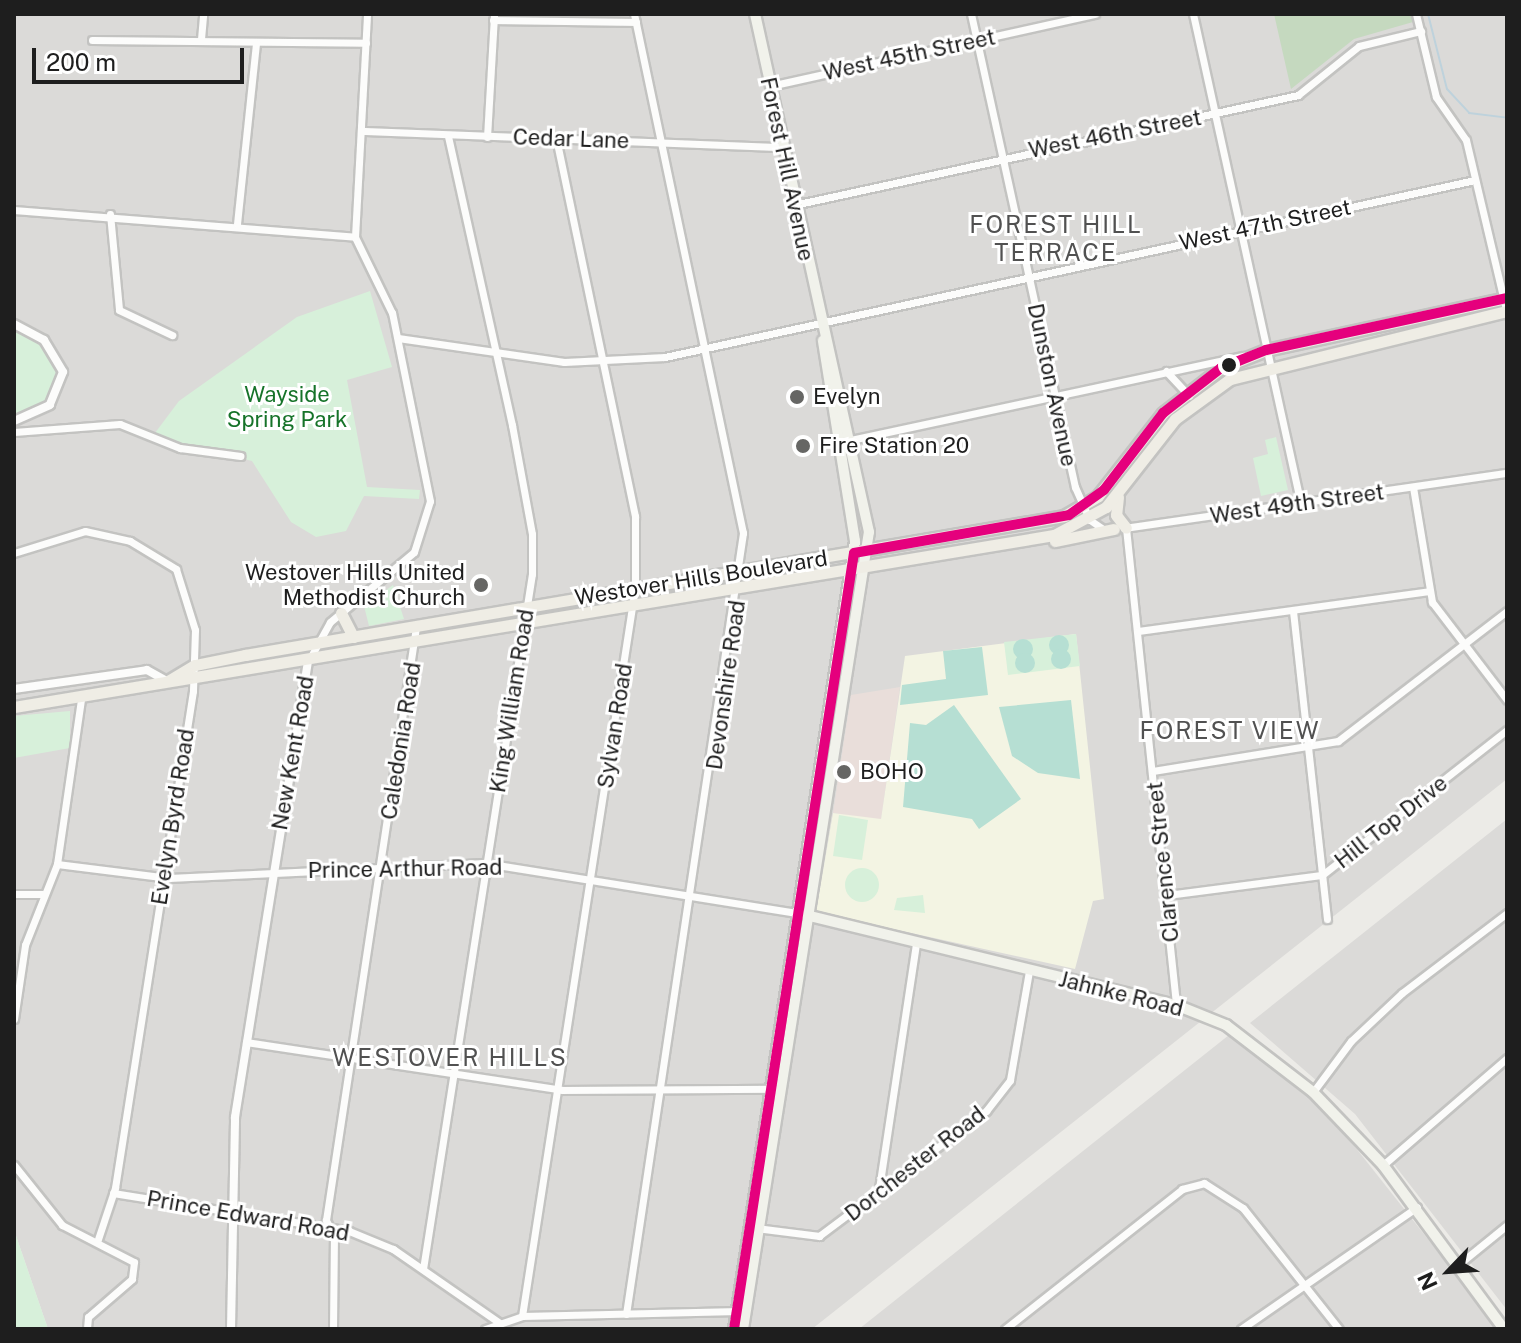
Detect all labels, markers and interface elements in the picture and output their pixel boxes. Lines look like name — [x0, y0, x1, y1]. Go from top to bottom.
street label: West 45th Street — [820, 24, 998, 86]
scale bar — [36, 32, 248, 82]
text: 200 m — [46, 48, 116, 76]
street label: Forest Hill Avenue — [755, 75, 819, 263]
street label: West 46th Street — [1026, 104, 1204, 164]
street label: Cedar Lane — [512, 124, 630, 154]
street label: West 47th Street — [1177, 194, 1353, 256]
district label: FOREST HILL TERRACE — [969, 211, 1143, 267]
street label: Dunston Avenue — [1022, 301, 1082, 469]
unlabelled marker — [1221, 357, 1237, 373]
park label: Wayside Spring Park — [227, 381, 347, 432]
place label: Evelyn — [813, 384, 880, 410]
marker: Evelyn — [788, 388, 806, 406]
place label: Fire Station 20 — [819, 433, 969, 459]
marker: Fire Station 20 — [794, 437, 812, 455]
street label: West 49th Street — [1208, 479, 1386, 529]
street label: Westover Hills Boulevard — [573, 545, 829, 611]
place label: Westover Hills United Methodist Church — [245, 559, 465, 610]
marker: Westover Hills United Methodist Church — [472, 576, 490, 594]
street label: Devonshire Road — [701, 598, 751, 772]
street label: King William Road — [484, 607, 540, 795]
street label: Caledonia Road — [376, 660, 426, 822]
street label: Sylvan Road — [592, 662, 638, 790]
street label: New Kent Road — [266, 674, 320, 832]
district label: FOREST VIEW — [1139, 717, 1321, 745]
street label: Evelyn Byrd Road — [146, 727, 200, 907]
place label: BOHO — [860, 759, 924, 785]
marker: BOHO — [835, 763, 853, 781]
street label: Hill Top Drive — [1329, 770, 1453, 874]
street label: Clarence Street — [1141, 780, 1185, 944]
street label: Prince Arthur Road — [307, 854, 503, 884]
street label: Jahnke Road — [1056, 966, 1186, 1022]
district label: WESTOVER HILLS — [332, 1044, 568, 1072]
street label: Dorchester Road — [840, 1101, 990, 1227]
street label: Prince Edward Road — [145, 1185, 351, 1247]
north arrow — [1409, 1231, 1489, 1311]
text: N — [1412, 1268, 1443, 1294]

